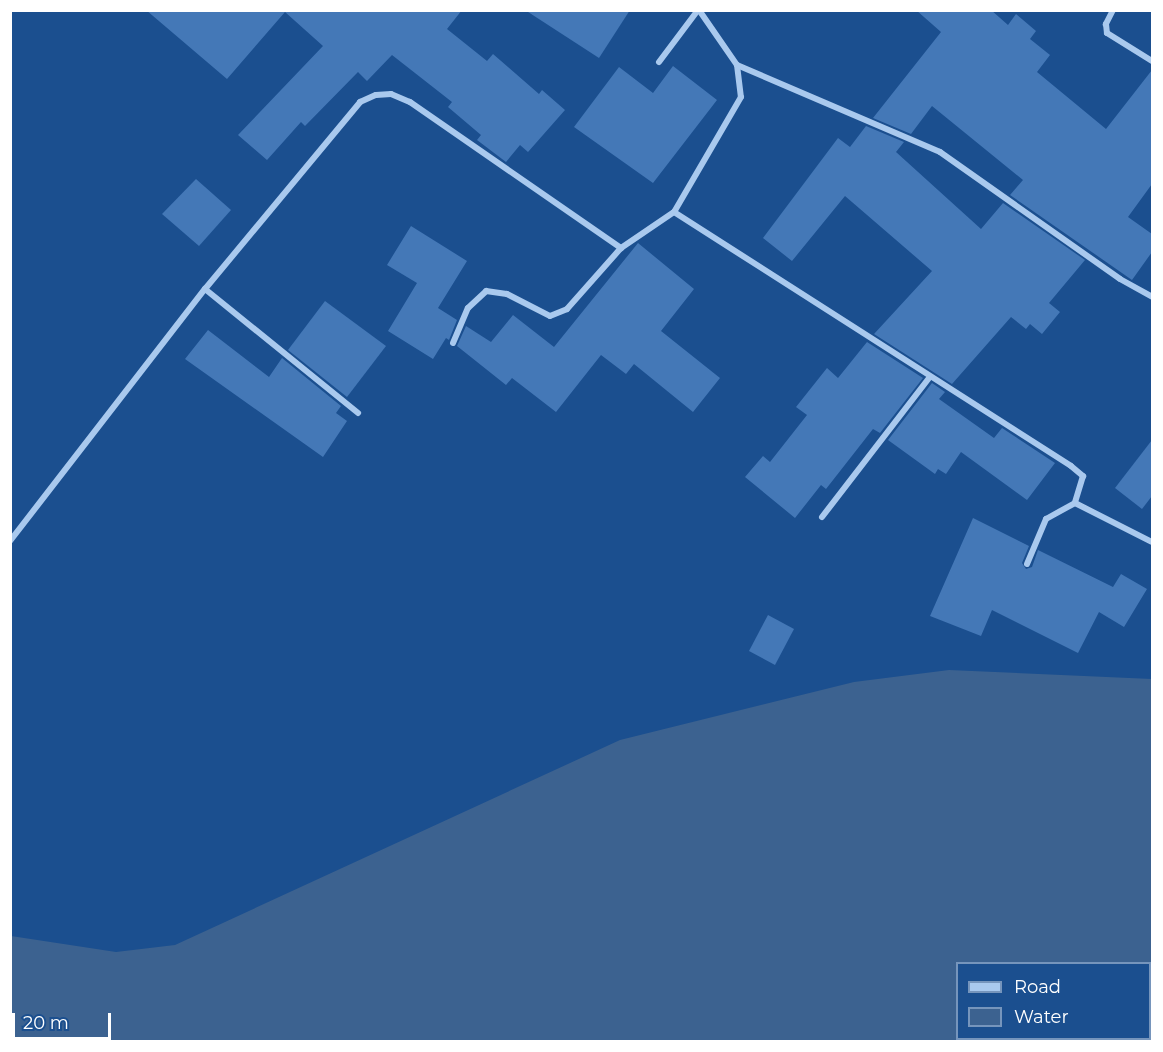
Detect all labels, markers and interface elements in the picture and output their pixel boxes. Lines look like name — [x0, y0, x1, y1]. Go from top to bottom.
legend — [956, 962, 1151, 1040]
text: Road — [1014, 976, 1061, 998]
scale bar — [15, 1001, 114, 1039]
text: Water — [1014, 1006, 1069, 1028]
text: 20 m — [23, 1012, 69, 1034]

